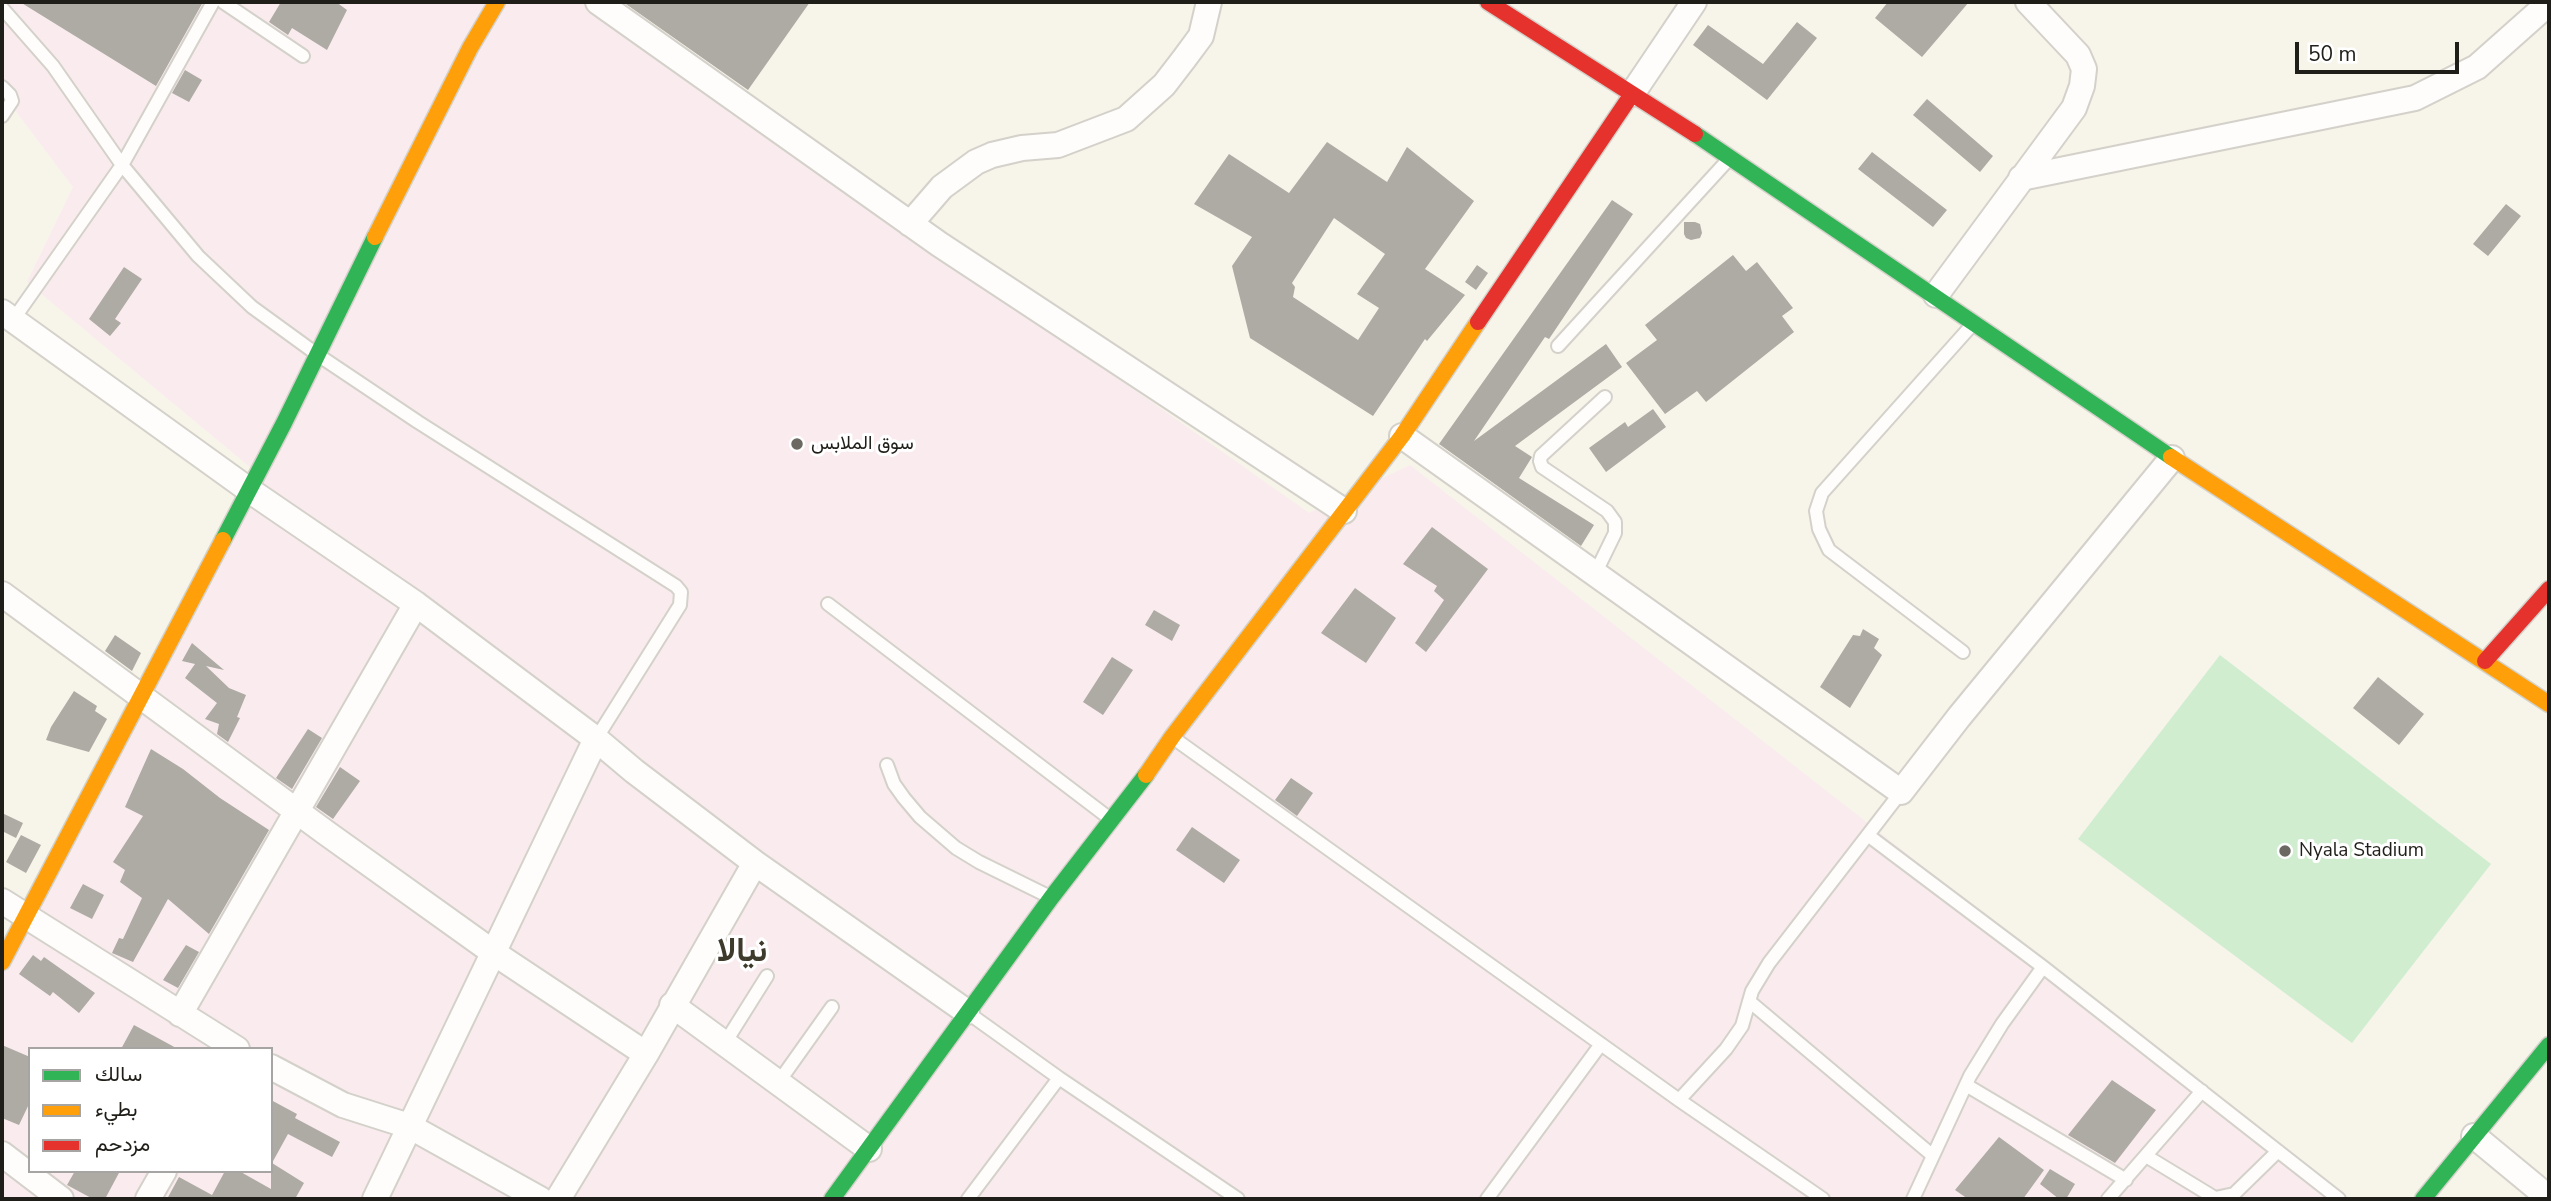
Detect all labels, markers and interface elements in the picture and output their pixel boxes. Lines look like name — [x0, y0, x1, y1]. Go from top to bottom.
scale bar — [2299, 28, 2464, 72]
text: 50 m — [2308, 40, 2357, 68]
place label: سوق الملابس — [811, 433, 914, 455]
marker: سوق الملابس — [789, 436, 805, 452]
place label: Nyala Stadium — [2299, 840, 2424, 862]
marker: Nyala Stadium — [2277, 843, 2293, 859]
district label: نيالا — [717, 933, 767, 973]
legend — [28, 1047, 273, 1173]
text: سالك — [95, 1060, 142, 1088]
text: بطيء — [95, 1095, 138, 1123]
text: مزدحم — [95, 1130, 150, 1158]

